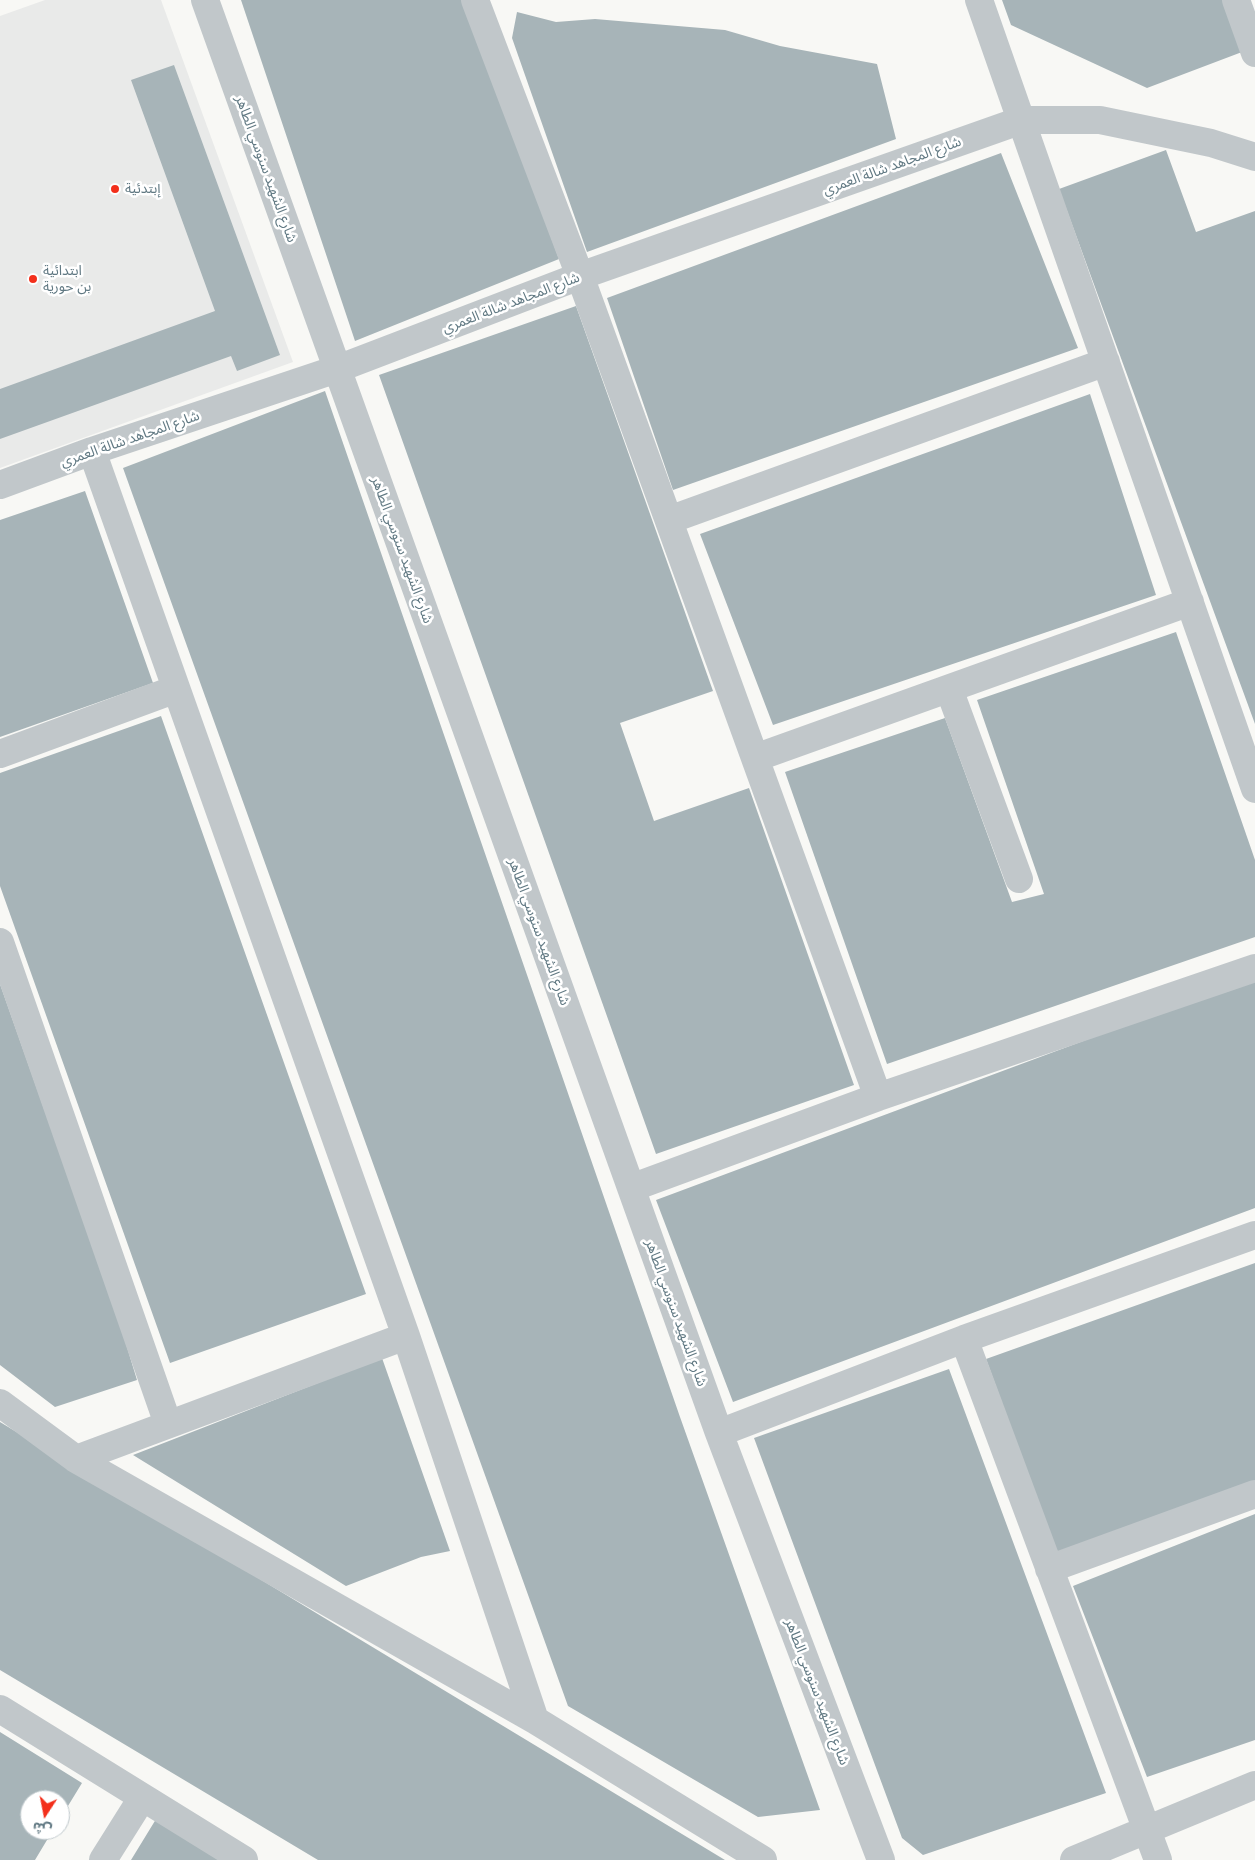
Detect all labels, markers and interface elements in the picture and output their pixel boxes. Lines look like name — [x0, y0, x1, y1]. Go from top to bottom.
street label: شارع الشهيد سنوسي الطاهر — [232, 93, 300, 245]
street label: شارع المجاهد شالة العمري — [821, 133, 963, 199]
place label: إبتدئية — [125, 181, 161, 197]
marker: إبتدئية — [109, 183, 121, 195]
place label: ابتدائية بن حورية — [43, 263, 91, 296]
street label: شارع المجاهد شالة العمري — [440, 269, 582, 337]
marker: ابتدائية بن حورية — [27, 273, 39, 285]
street label: شارع المجاهد شالة العمري — [58, 407, 202, 471]
street label: شارع الشهيد سنوسي الطاهر — [368, 474, 436, 626]
street label: شارع الشهيد سنوسي الطاهر — [505, 856, 573, 1008]
street label: شارع الشهيد سنوسي الطاهر — [642, 1237, 710, 1389]
street label: شارع الشهيد سنوسي الطاهر — [781, 1617, 853, 1767]
north arrow — [20, 1790, 70, 1840]
text: ش — [31, 1818, 53, 1839]

